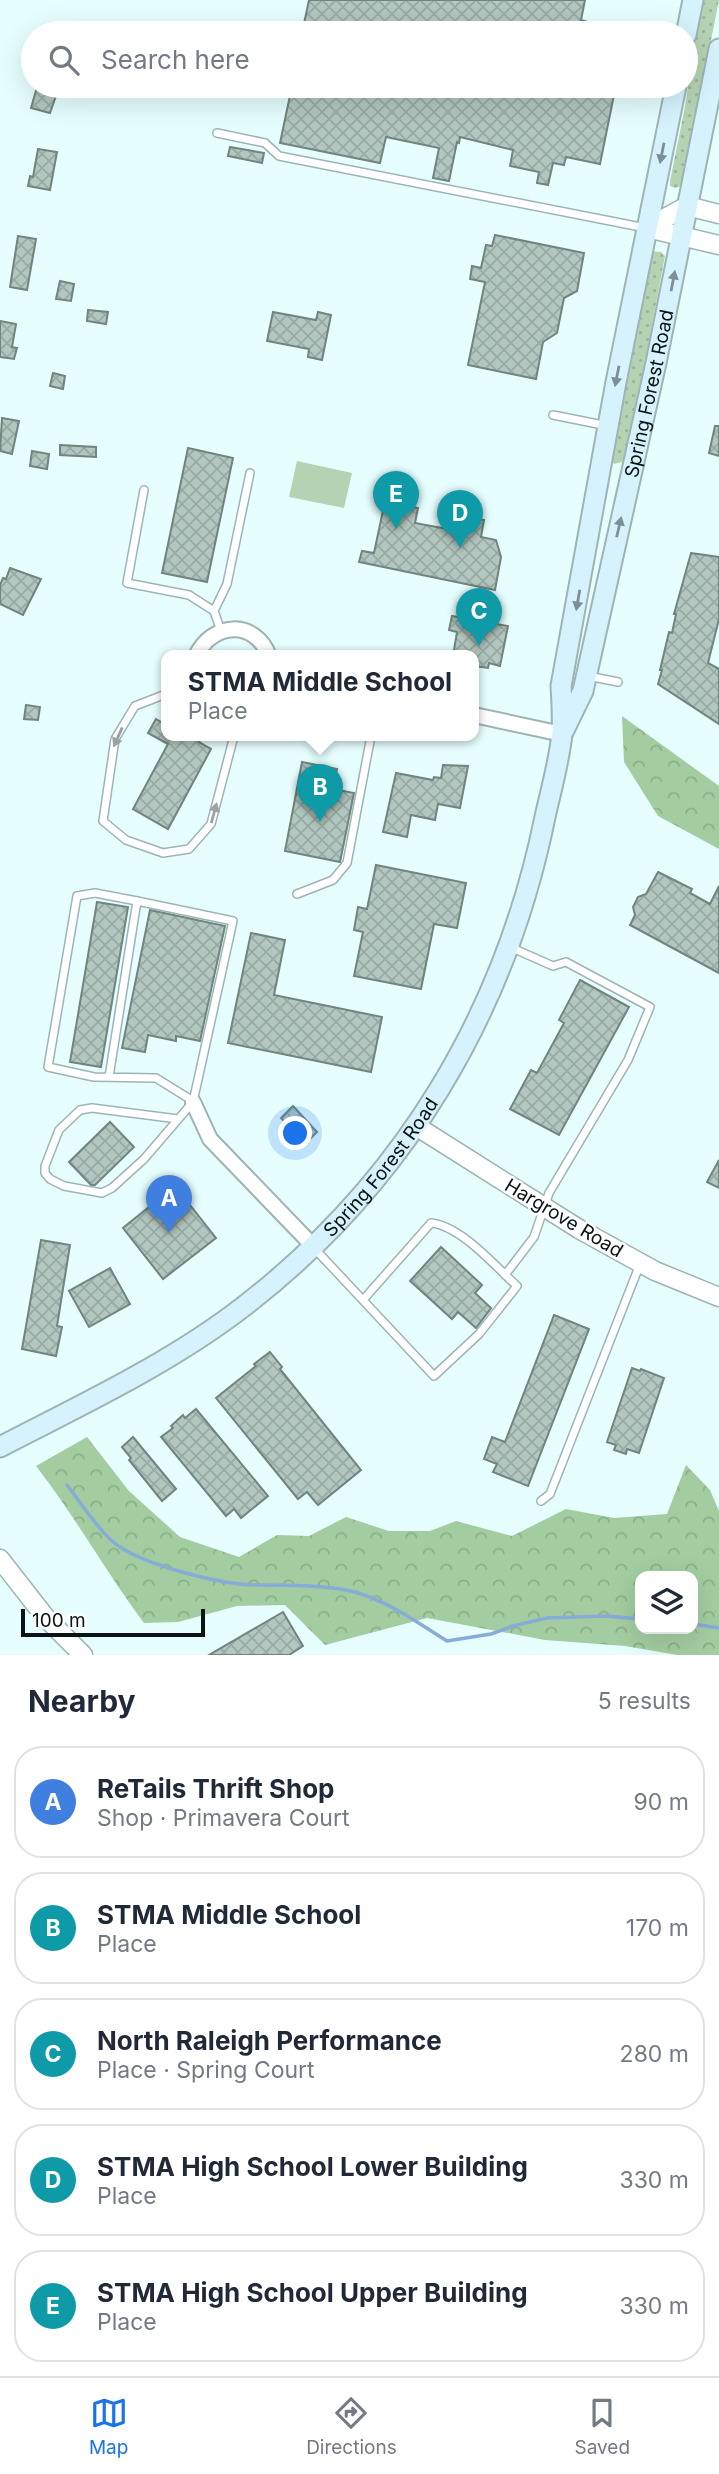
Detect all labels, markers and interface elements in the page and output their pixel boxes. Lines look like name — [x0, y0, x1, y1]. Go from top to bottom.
search box — [21, 21, 698, 98]
icon: search — [45, 41, 83, 79]
text: Search here — [101, 44, 250, 75]
one-way arrow — [657, 142, 668, 164]
one-way arrow — [668, 270, 679, 292]
street label: Spring Forest Road — [619, 308, 678, 480]
one-way arrow — [612, 365, 623, 387]
pin: E — [373, 471, 419, 529]
pin: D — [437, 490, 483, 548]
one-way arrow — [614, 516, 625, 538]
pin: C — [456, 588, 502, 646]
one-way arrow — [572, 589, 583, 611]
popup — [161, 650, 479, 741]
text: STMA Middle School — [188, 666, 452, 697]
text: Place — [188, 697, 248, 725]
one-way arrow — [113, 727, 124, 748]
pin: B — [297, 764, 343, 822]
one-way arrow — [209, 801, 220, 823]
street label: Spring Forest Road — [318, 1093, 443, 1241]
your location — [278, 1116, 312, 1150]
street label: Hargrove Road — [501, 1174, 627, 1262]
pin: A — [146, 1175, 192, 1233]
map controls — [635, 1571, 698, 1634]
button: layers — [635, 1571, 698, 1634]
scale bar — [21, 1606, 205, 1638]
text: 100 m — [32, 1609, 86, 1632]
text: Nearby — [28, 1683, 136, 1719]
text: 5 results — [598, 1687, 691, 1715]
text: ReTails Thrift Shop — [97, 1773, 334, 1804]
text: A — [44, 1788, 62, 1816]
text: 90 m — [634, 1788, 689, 1816]
text: Shop · Primavera Court — [97, 1804, 349, 1832]
text: STMA Middle School — [97, 1899, 361, 1930]
text: B — [45, 1914, 61, 1942]
text: 170 m — [626, 1914, 689, 1942]
text: Place — [97, 1930, 157, 1958]
text: North Raleigh Performance — [97, 2025, 442, 2056]
text: C — [44, 2040, 62, 2068]
text: 280 m — [620, 2040, 689, 2068]
text: Place · Spring Court — [97, 2056, 315, 2084]
text: STMA High School Lower Building — [97, 2151, 528, 2182]
text: D — [45, 2166, 61, 2194]
text: 330 m — [619, 2166, 689, 2194]
text: Place — [97, 2182, 157, 2210]
text: STMA High School Upper Building — [97, 2277, 528, 2308]
text: E — [46, 2292, 60, 2320]
text: 330 m — [619, 2292, 689, 2320]
text: Place — [97, 2308, 157, 2336]
tab: Map — [89, 2394, 128, 2459]
tab: Directions — [306, 2394, 397, 2459]
tab: Saved — [574, 2394, 630, 2459]

